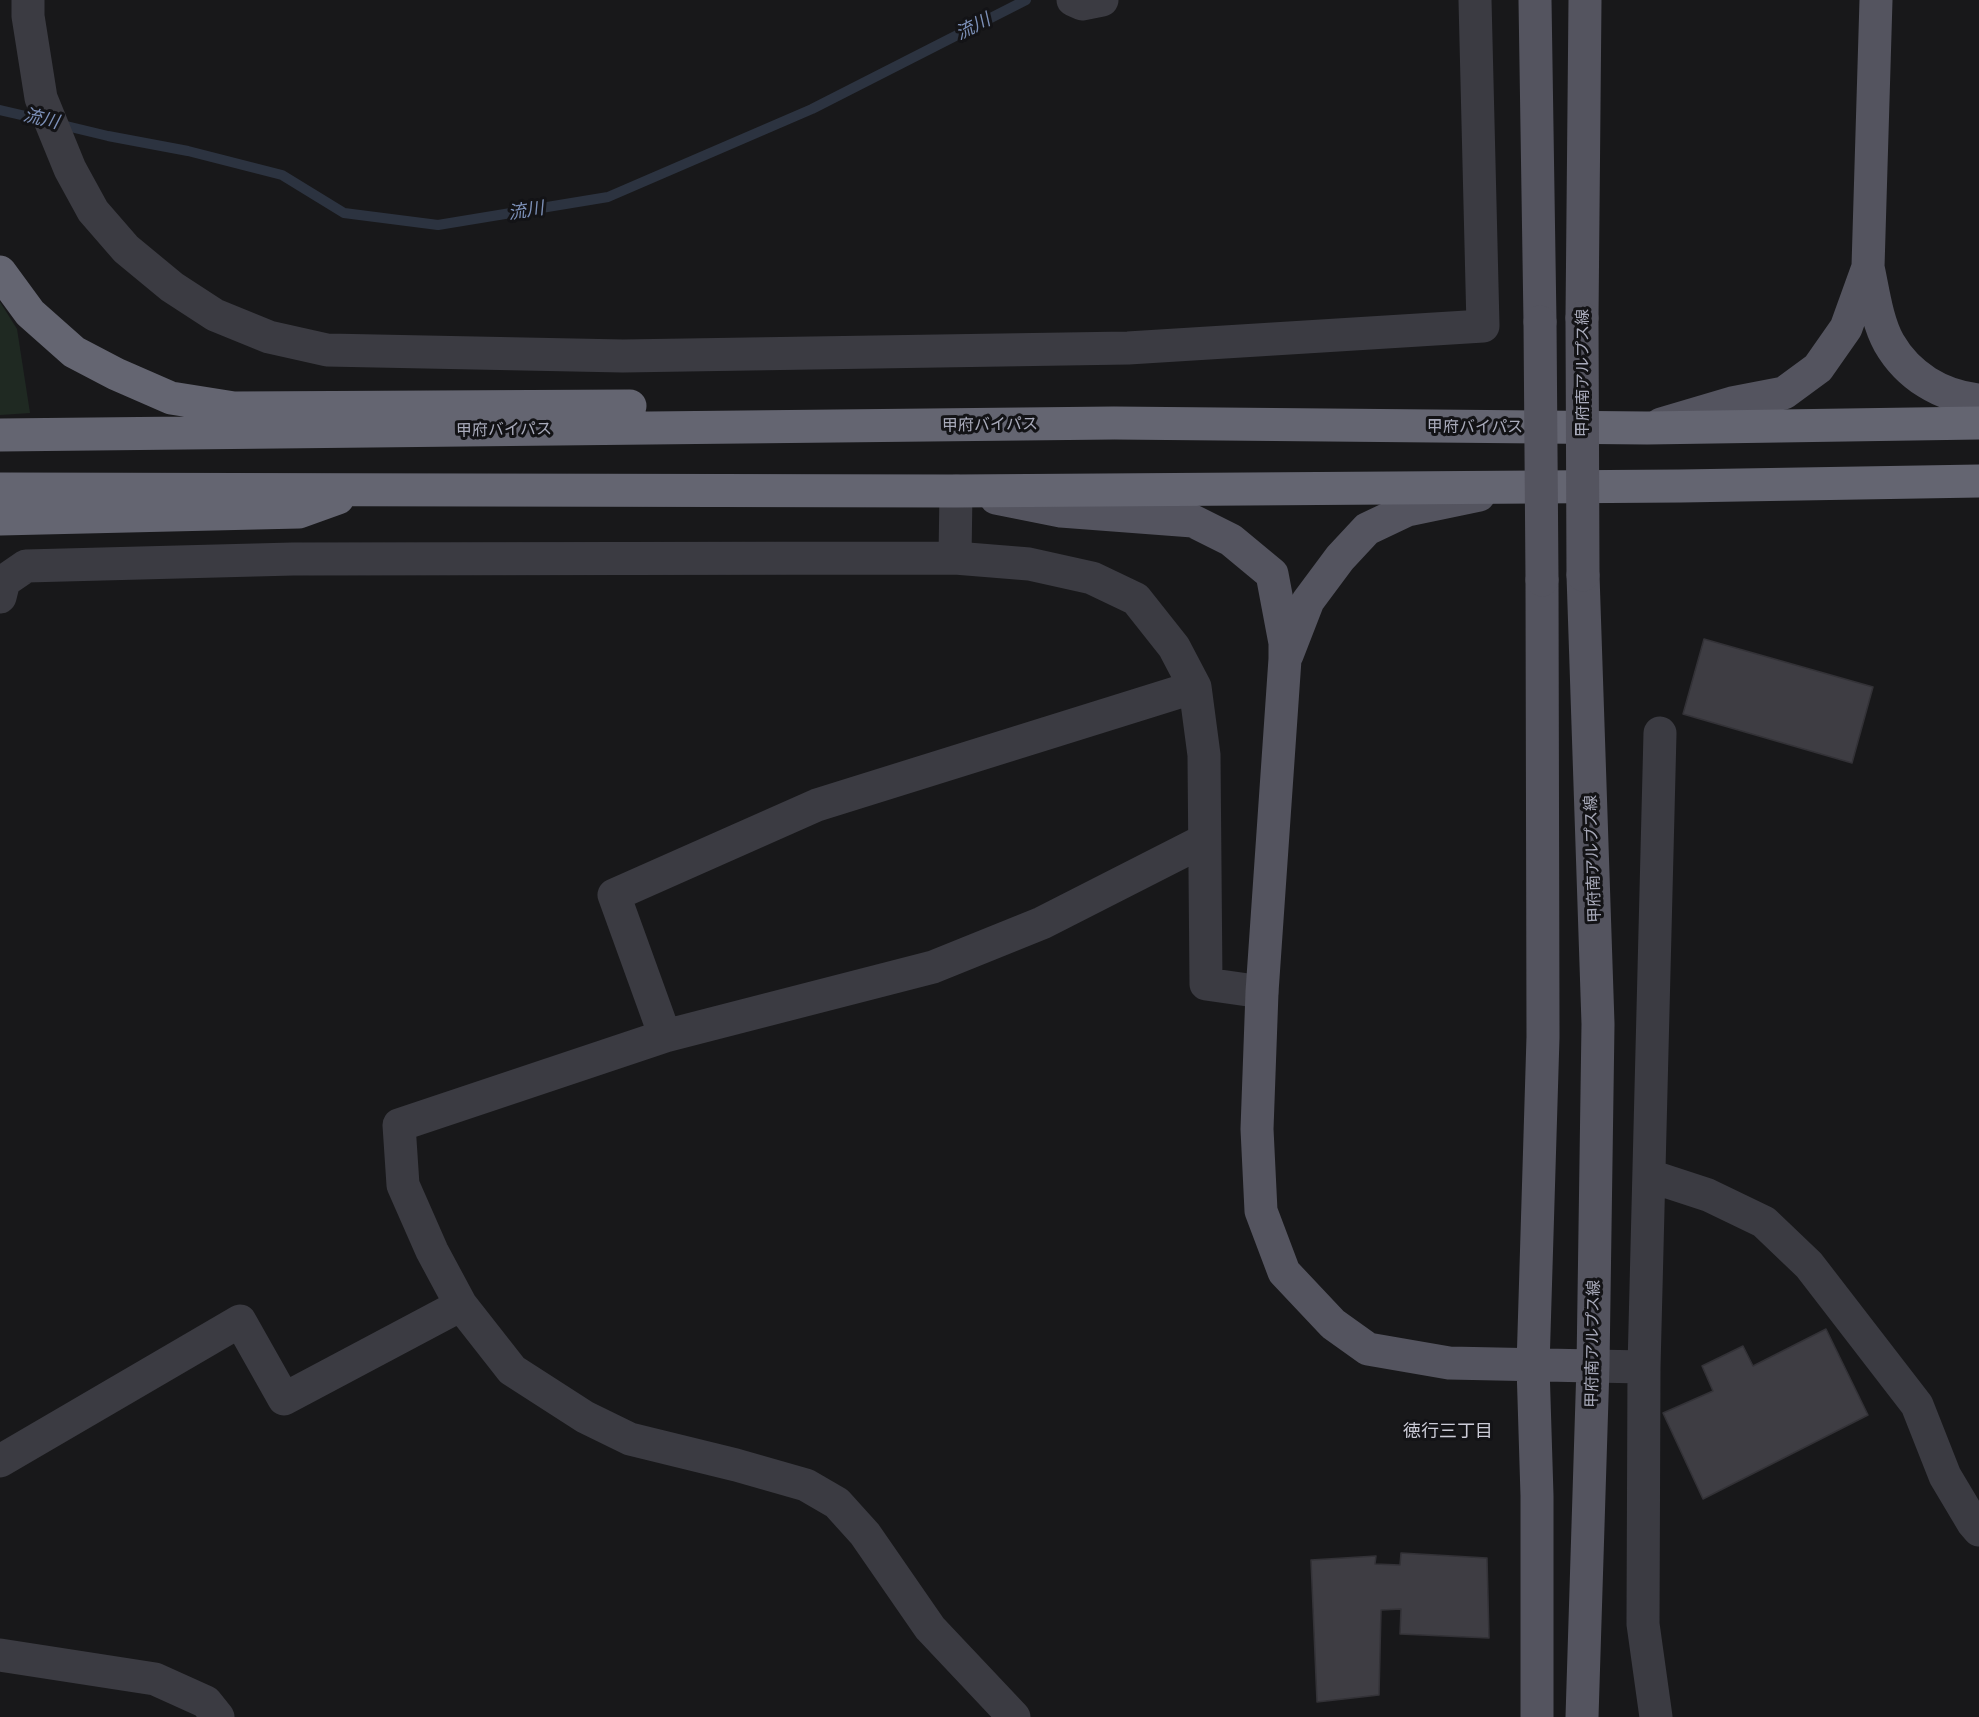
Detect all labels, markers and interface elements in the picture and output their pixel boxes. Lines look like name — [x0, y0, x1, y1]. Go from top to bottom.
water label: 流川 — [952, 9, 994, 45]
water label: 流川 — [21, 104, 61, 134]
water label: 流川 — [507, 198, 545, 224]
street label: 甲府南アルプス線 — [1573, 309, 1593, 437]
street label: 甲府バイパス — [942, 415, 1038, 435]
street label: 甲府バイパス — [1427, 417, 1523, 437]
street label: 甲府バイパス — [456, 420, 552, 440]
street label: 甲府南アルプス線 — [1581, 795, 1605, 923]
street label: 甲府南アルプス線 — [1582, 1280, 1604, 1408]
district label: 徳行三丁目 — [1403, 1421, 1493, 1443]

